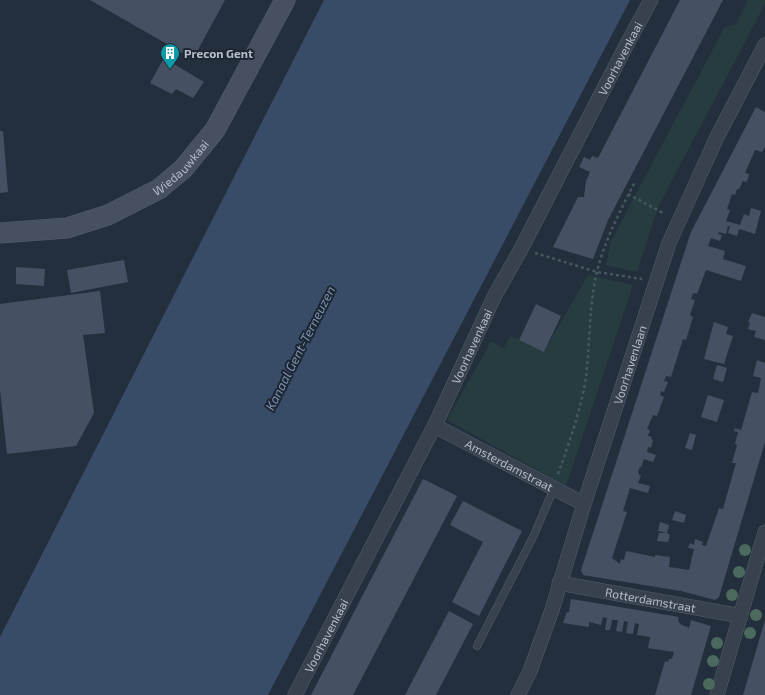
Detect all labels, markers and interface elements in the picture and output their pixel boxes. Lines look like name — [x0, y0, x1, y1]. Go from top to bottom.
street label: Voorhavenkaai — [595, 19, 645, 97]
building icon: Precon Gent — [159, 42, 181, 70]
place label: Precon Gent — [184, 46, 253, 60]
street label: Wiedauwkaai — [150, 137, 211, 198]
water label: Kanaal Gent-Terneuzen — [262, 283, 338, 413]
street label: Voorhavenkaai — [448, 306, 495, 386]
street label: Voorhavenlaan — [610, 323, 649, 406]
street label: Amsterdamstraat — [463, 436, 556, 494]
street label: Rotterdamstraat — [604, 585, 697, 615]
street label: Voorhavenkaai — [301, 596, 351, 675]

